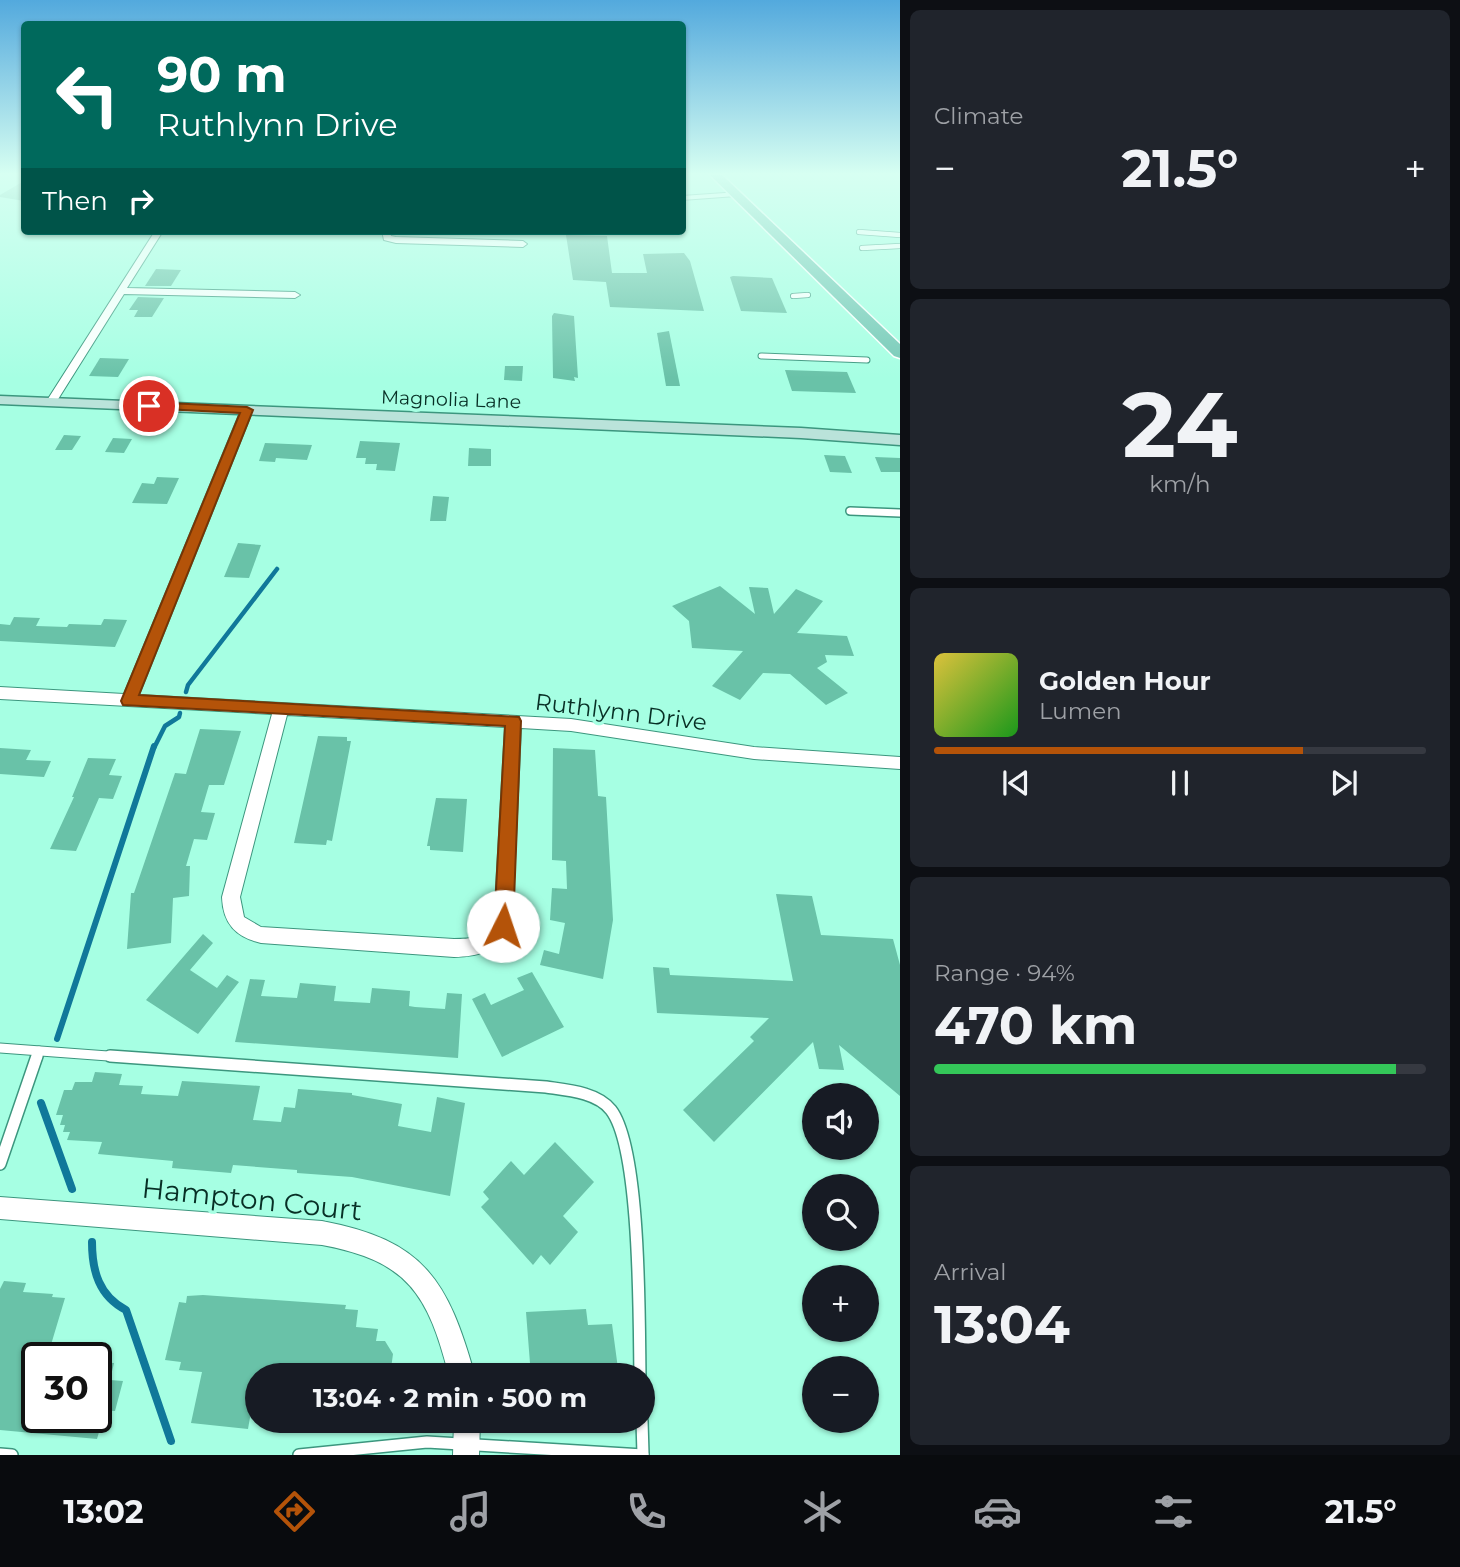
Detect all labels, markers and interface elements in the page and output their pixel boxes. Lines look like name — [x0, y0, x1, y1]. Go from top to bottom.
text: 90 m — [157, 45, 287, 104]
icon: left — [42, 49, 133, 140]
text: Climate — [934, 102, 1023, 130]
text: Ruthlynn Drive — [157, 105, 398, 144]
text: 21.5° — [1121, 137, 1239, 200]
text: − — [934, 145, 956, 192]
text: + — [1404, 145, 1426, 192]
icon: right — [122, 182, 160, 220]
text: Then — [42, 185, 108, 217]
text: 24 — [1122, 369, 1238, 480]
pin — [119, 376, 179, 436]
street label: Magnolia Lane — [380, 386, 521, 413]
icon: arrive — [130, 387, 168, 425]
text: km/h — [1149, 470, 1211, 498]
text: Golden Hour — [1039, 665, 1211, 697]
street label: Ruthlynn Drive — [533, 688, 709, 736]
text: Lumen — [1039, 697, 1122, 725]
icon: previous — [997, 764, 1035, 802]
icon: pause — [1161, 764, 1199, 802]
icon: next — [1325, 764, 1363, 802]
position arrow — [466, 889, 540, 963]
text: Range · 94% — [934, 959, 1075, 987]
text: 470 km — [934, 994, 1137, 1057]
map controls — [802, 1083, 879, 1433]
button: sound — [802, 1083, 879, 1160]
street label: Hampton Court — [140, 1171, 364, 1227]
button: search — [802, 1174, 879, 1251]
text: Arrival — [934, 1258, 1007, 1286]
button: + — [802, 1265, 879, 1342]
text: 13:04 — [934, 1293, 1070, 1356]
speed limit sign: 30 — [21, 1342, 112, 1433]
button: − — [802, 1356, 879, 1433]
text: 13:04 · 2 min · 500 m — [313, 1382, 587, 1414]
icon: directions — [270, 1487, 319, 1536]
icon: music — [446, 1487, 495, 1536]
icon: phone — [622, 1487, 671, 1536]
icon: climate — [798, 1487, 847, 1536]
icon: car — [973, 1487, 1022, 1536]
icon: filters — [1149, 1487, 1198, 1536]
text: 13:02 — [63, 1492, 144, 1531]
text: 21.5° — [1325, 1492, 1397, 1531]

